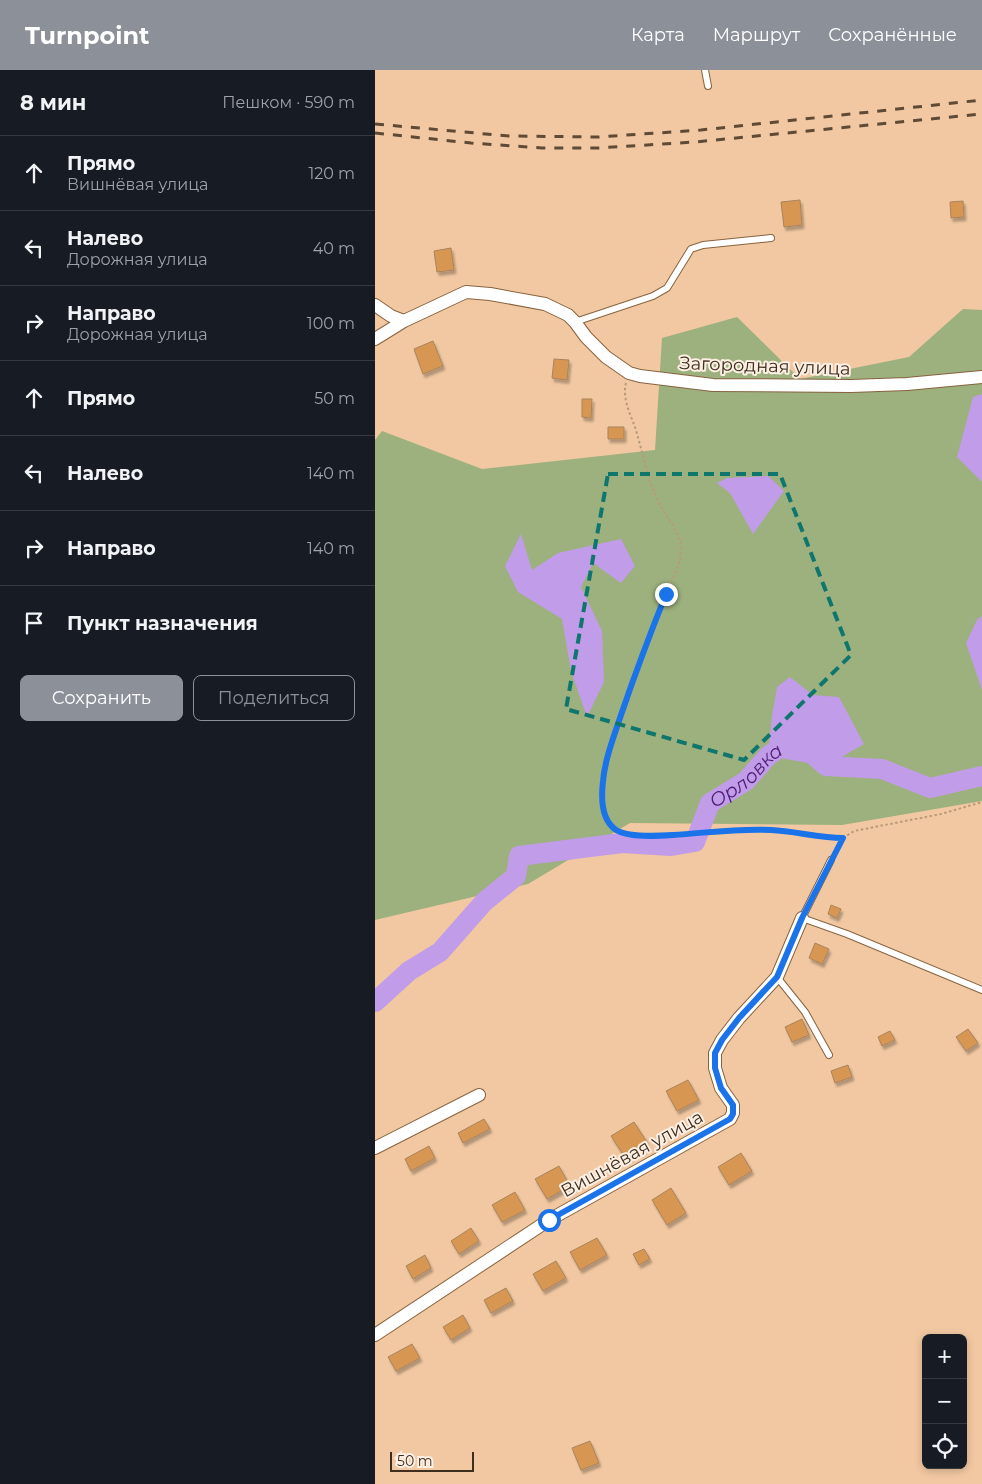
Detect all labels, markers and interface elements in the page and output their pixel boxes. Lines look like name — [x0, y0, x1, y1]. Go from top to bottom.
text: Turnpoint — [25, 21, 149, 50]
text: Карта — [631, 24, 685, 46]
text: Маршрут — [713, 24, 800, 46]
text: Сохранённые — [828, 24, 957, 46]
text: 8 мин — [20, 90, 86, 115]
text: Пешком · 590 m — [222, 93, 355, 112]
text: Прямо — [67, 152, 135, 175]
icon: ahead — [20, 159, 48, 187]
text: 120 m — [308, 164, 355, 183]
text: Вишнёвая улица — [67, 175, 208, 194]
text: Налево — [67, 227, 143, 250]
icon: left — [20, 234, 48, 262]
text: 40 m — [313, 239, 355, 258]
text: Дорожная улица — [67, 250, 208, 269]
text: Направо — [67, 302, 156, 325]
icon: right — [20, 309, 48, 337]
text: 100 m — [307, 314, 355, 333]
text: Дорожная улица — [67, 325, 208, 344]
street label: Загородная улица — [679, 352, 851, 380]
icon: ahead — [20, 384, 48, 412]
text: Прямо — [67, 387, 135, 410]
text: 50 m — [314, 389, 355, 408]
icon: left — [20, 459, 48, 487]
text: Налево — [67, 462, 143, 485]
text: 140 m — [307, 464, 355, 483]
icon: right — [20, 534, 48, 562]
text: Направо — [67, 537, 156, 560]
text: 140 m — [307, 539, 355, 558]
route end — [655, 583, 678, 606]
icon: arrive — [20, 609, 48, 637]
text: Пункт назначения — [67, 612, 258, 635]
button: Сохранить — [20, 675, 183, 721]
button: Поделиться — [193, 675, 355, 721]
water label: Орловка — [705, 739, 787, 813]
street label: Вишнёвая улица — [557, 1106, 707, 1202]
route start — [538, 1209, 561, 1232]
map controls — [922, 1334, 967, 1469]
button: + — [922, 1334, 967, 1379]
button: − — [922, 1379, 967, 1424]
button: locate — [922, 1424, 967, 1469]
scale bar — [390, 1449, 474, 1472]
text: 50 m — [397, 1452, 433, 1470]

